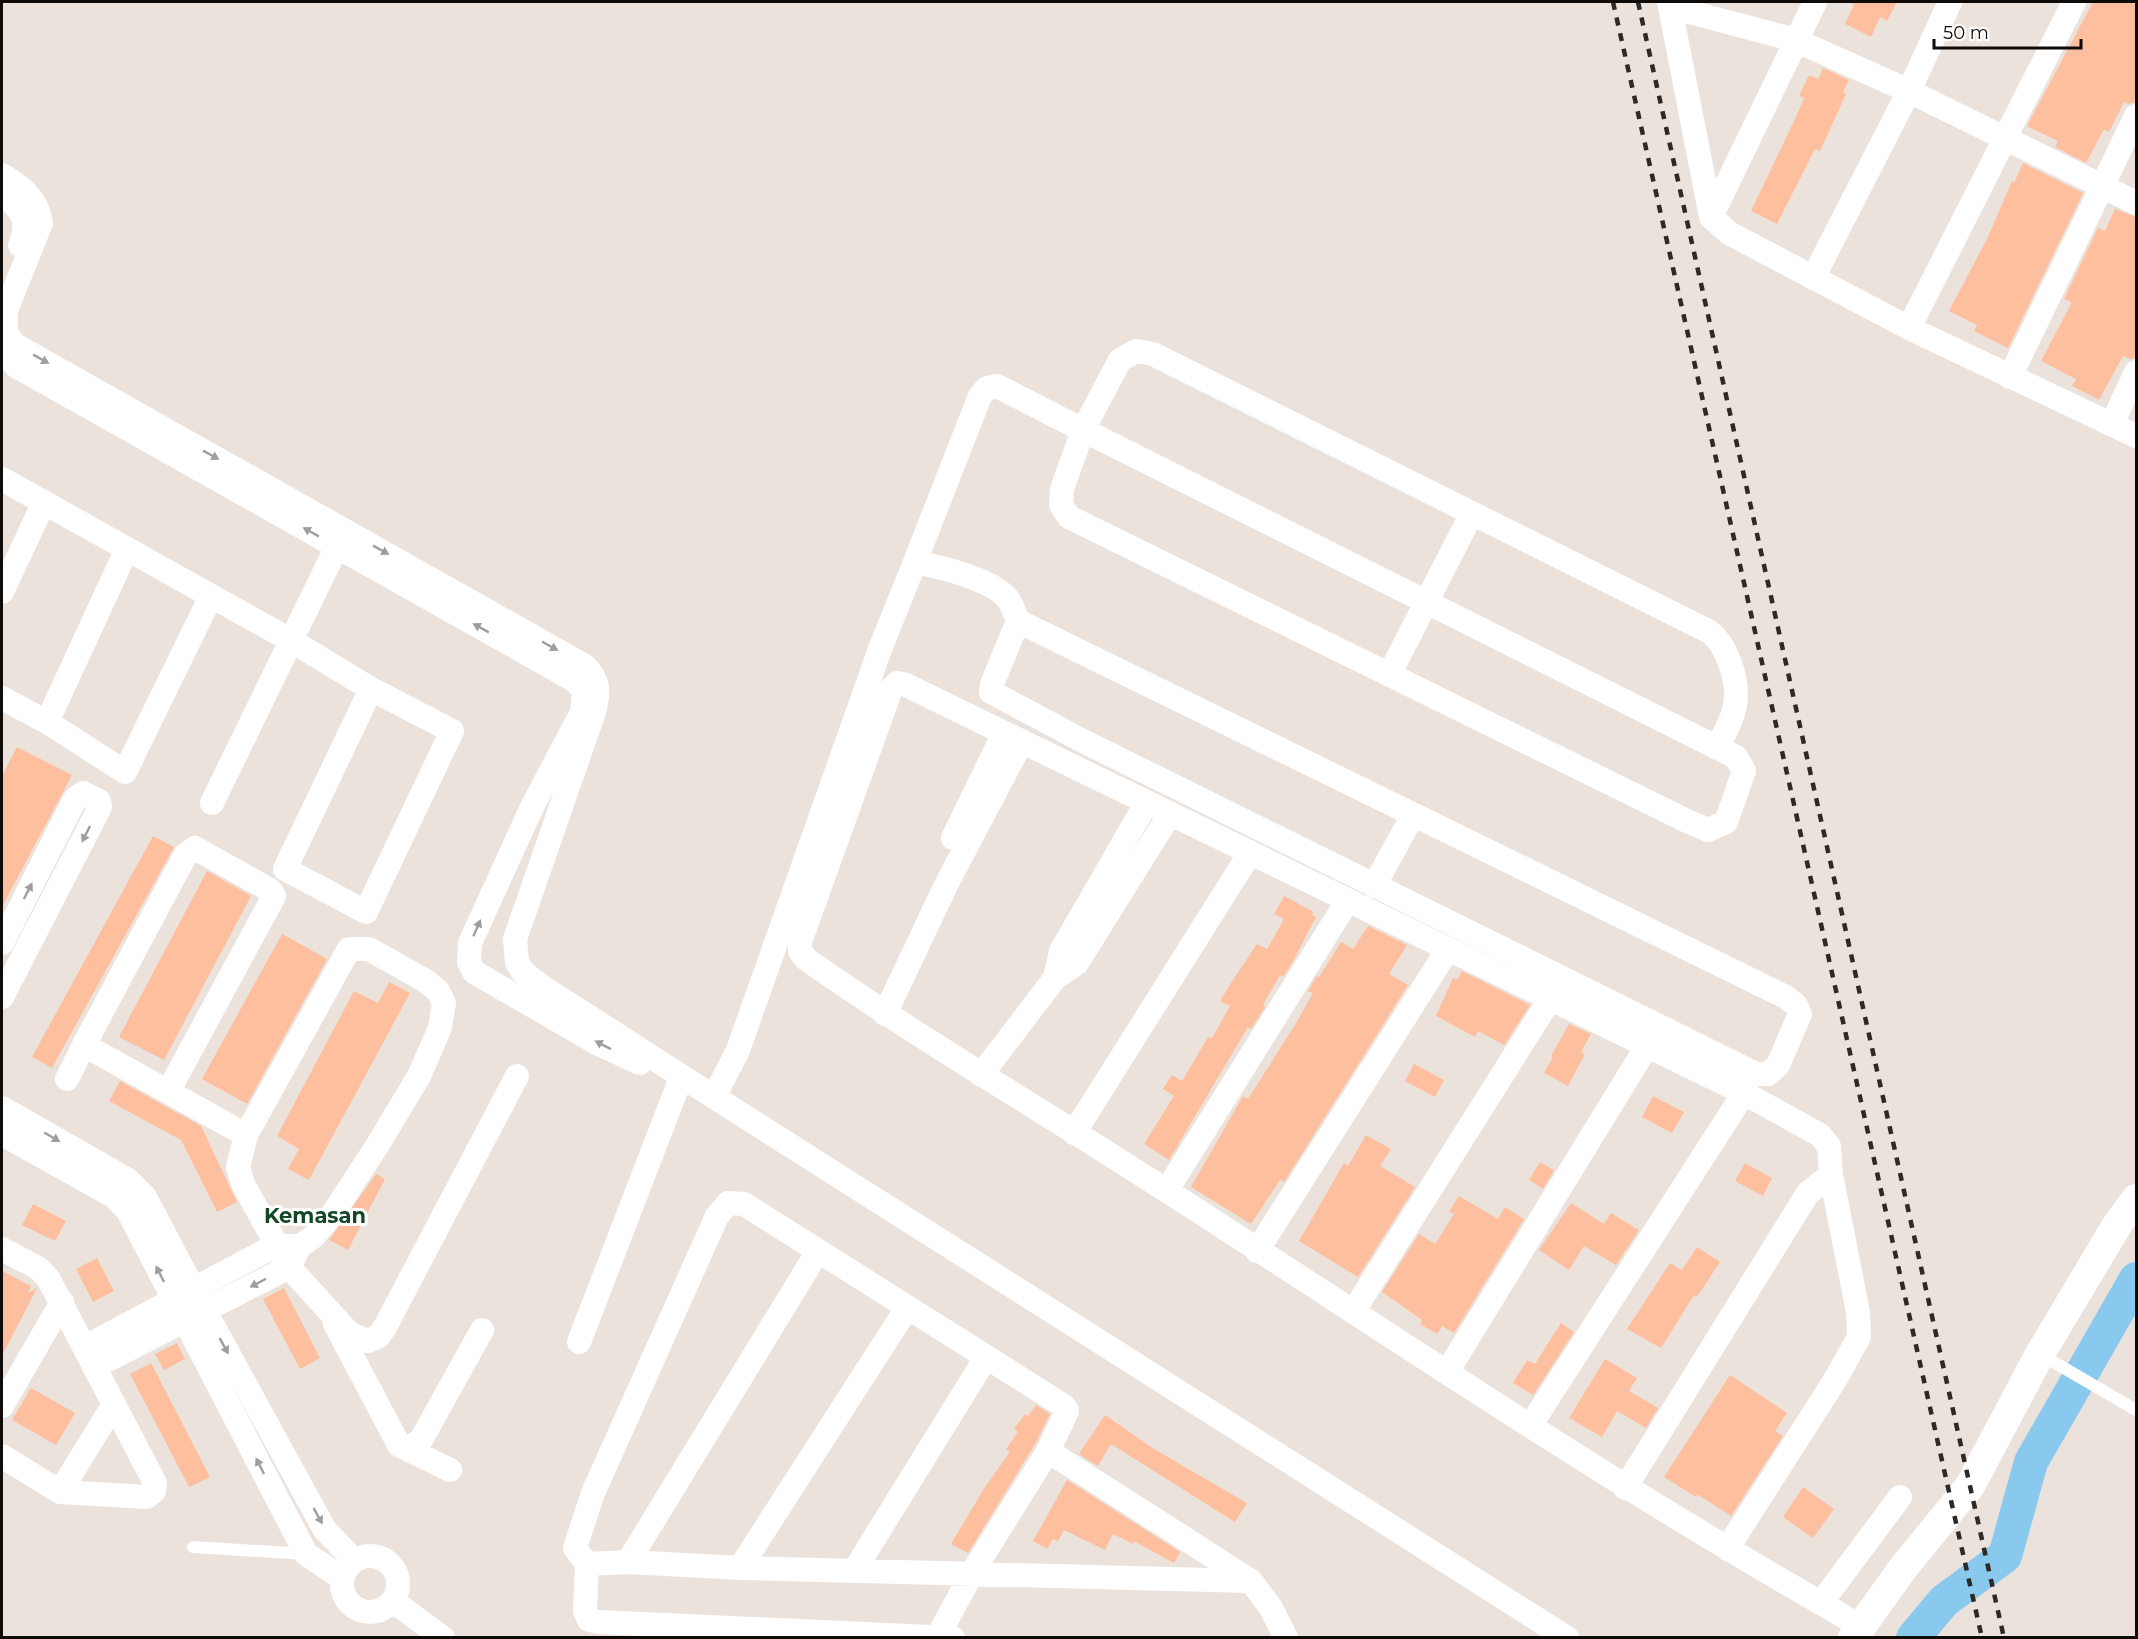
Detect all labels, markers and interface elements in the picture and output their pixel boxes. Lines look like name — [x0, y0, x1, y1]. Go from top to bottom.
scale bar — [1934, 12, 2081, 50]
text: 50 m — [1943, 22, 1989, 44]
one-way arrow — [33, 354, 50, 364]
one-way arrow — [203, 450, 220, 460]
one-way arrow — [302, 527, 319, 537]
one-way arrow — [373, 545, 390, 555]
one-way arrow — [472, 623, 489, 633]
one-way arrow — [542, 641, 559, 651]
one-way arrow — [81, 825, 91, 842]
one-way arrow — [23, 882, 33, 899]
one-way arrow — [472, 919, 482, 937]
one-way arrow — [594, 1040, 611, 1050]
one-way arrow — [44, 1132, 61, 1142]
district label: Kemasan — [264, 1203, 366, 1228]
one-way arrow — [156, 1265, 166, 1283]
one-way arrow — [250, 1279, 267, 1288]
one-way arrow — [218, 1338, 229, 1354]
one-way arrow — [255, 1457, 265, 1474]
one-way arrow — [313, 1508, 323, 1525]

